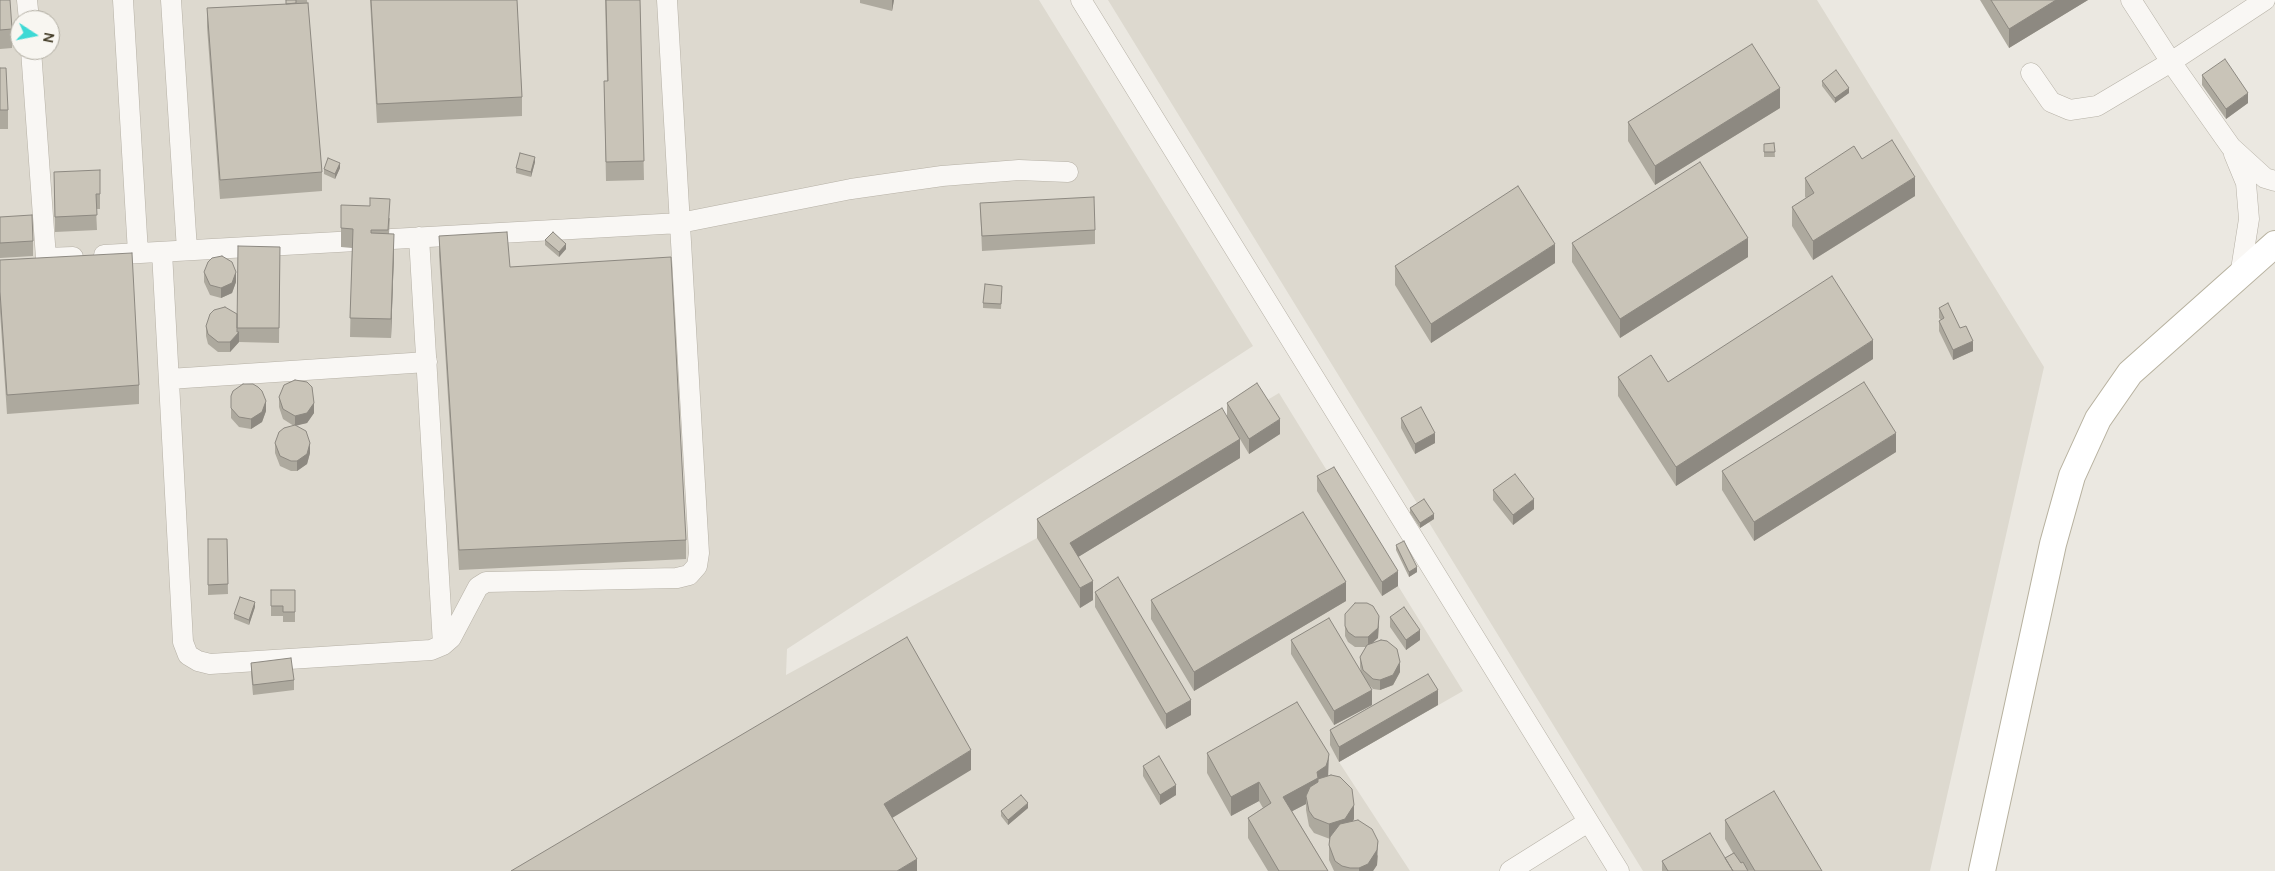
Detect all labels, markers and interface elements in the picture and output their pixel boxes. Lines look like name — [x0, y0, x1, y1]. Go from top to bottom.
north arrow — [10, 10, 60, 60]
text: N — [39, 31, 60, 45]

